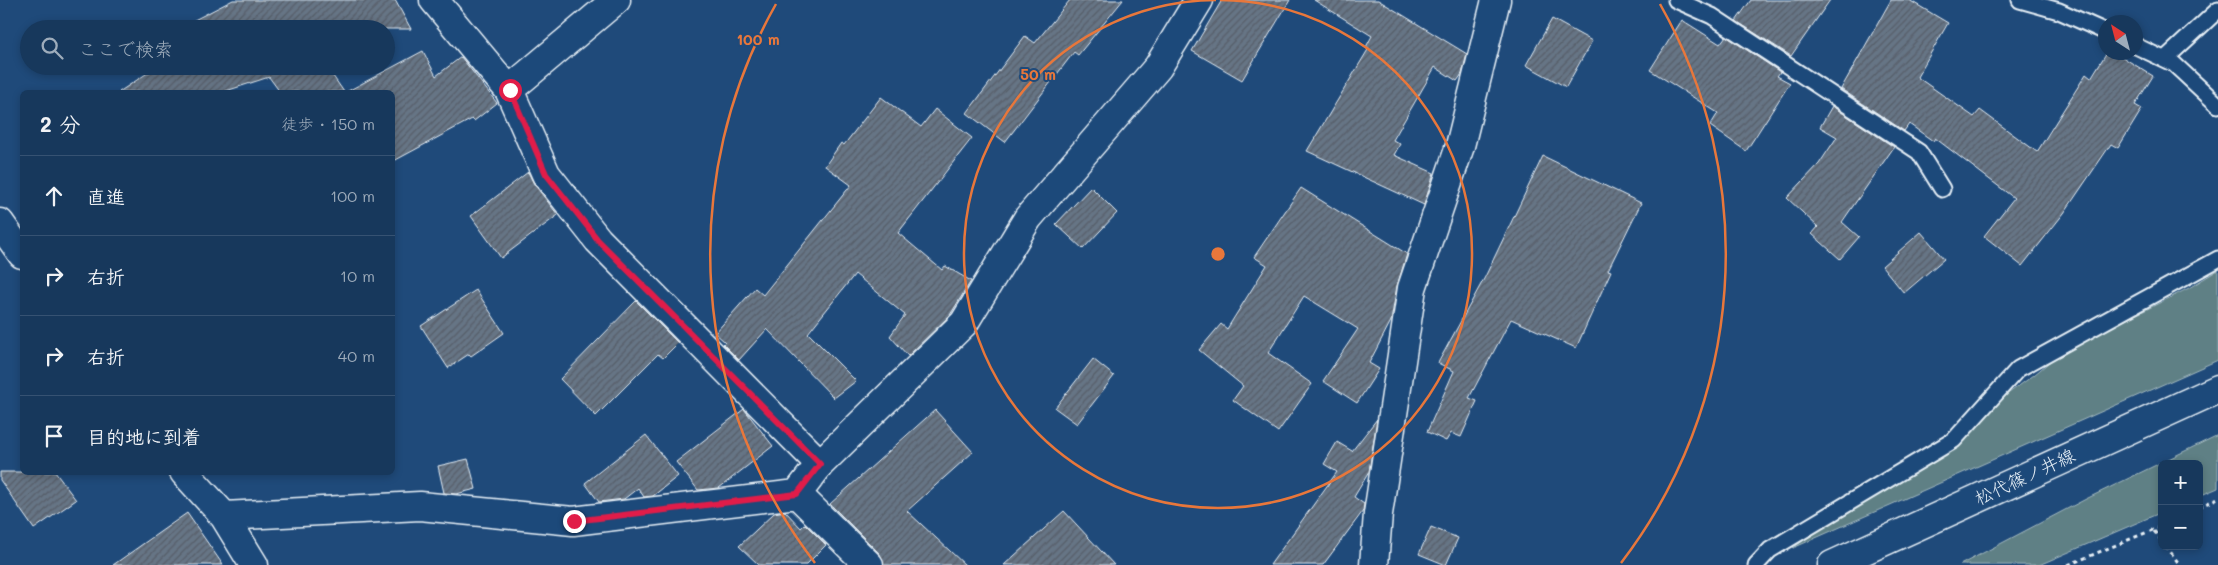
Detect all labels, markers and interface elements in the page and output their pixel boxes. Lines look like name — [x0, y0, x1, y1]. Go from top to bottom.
north arrow — [2098, 15, 2143, 60]
search box — [20, 20, 395, 75]
text: 100 m — [736, 29, 780, 49]
icon: search — [38, 34, 66, 62]
text: ここで検索 — [78, 36, 173, 61]
text: 50 m — [1020, 64, 1056, 84]
route start — [499, 79, 522, 102]
text: 2 分 — [40, 110, 80, 137]
text: 徒歩 · 150 m — [282, 113, 375, 134]
icon: ahead — [40, 182, 68, 210]
text: 直進 — [87, 184, 125, 209]
text: 100 m — [330, 185, 375, 206]
centre of rings — [1209, 245, 1227, 263]
icon: right — [40, 262, 68, 290]
text: 右折 — [87, 264, 125, 289]
text: 10 m — [340, 265, 375, 286]
icon: right — [40, 342, 68, 370]
text: 右折 — [87, 344, 125, 369]
text: 40 m — [338, 345, 375, 366]
icon: arrive — [40, 422, 68, 450]
text: 目的地に到着 — [87, 424, 201, 449]
street label: 松代篠ノ井線 — [1971, 442, 2079, 510]
map controls — [2158, 460, 2203, 550]
button: + — [2158, 460, 2203, 505]
button: − — [2158, 505, 2203, 550]
route end — [563, 510, 586, 533]

